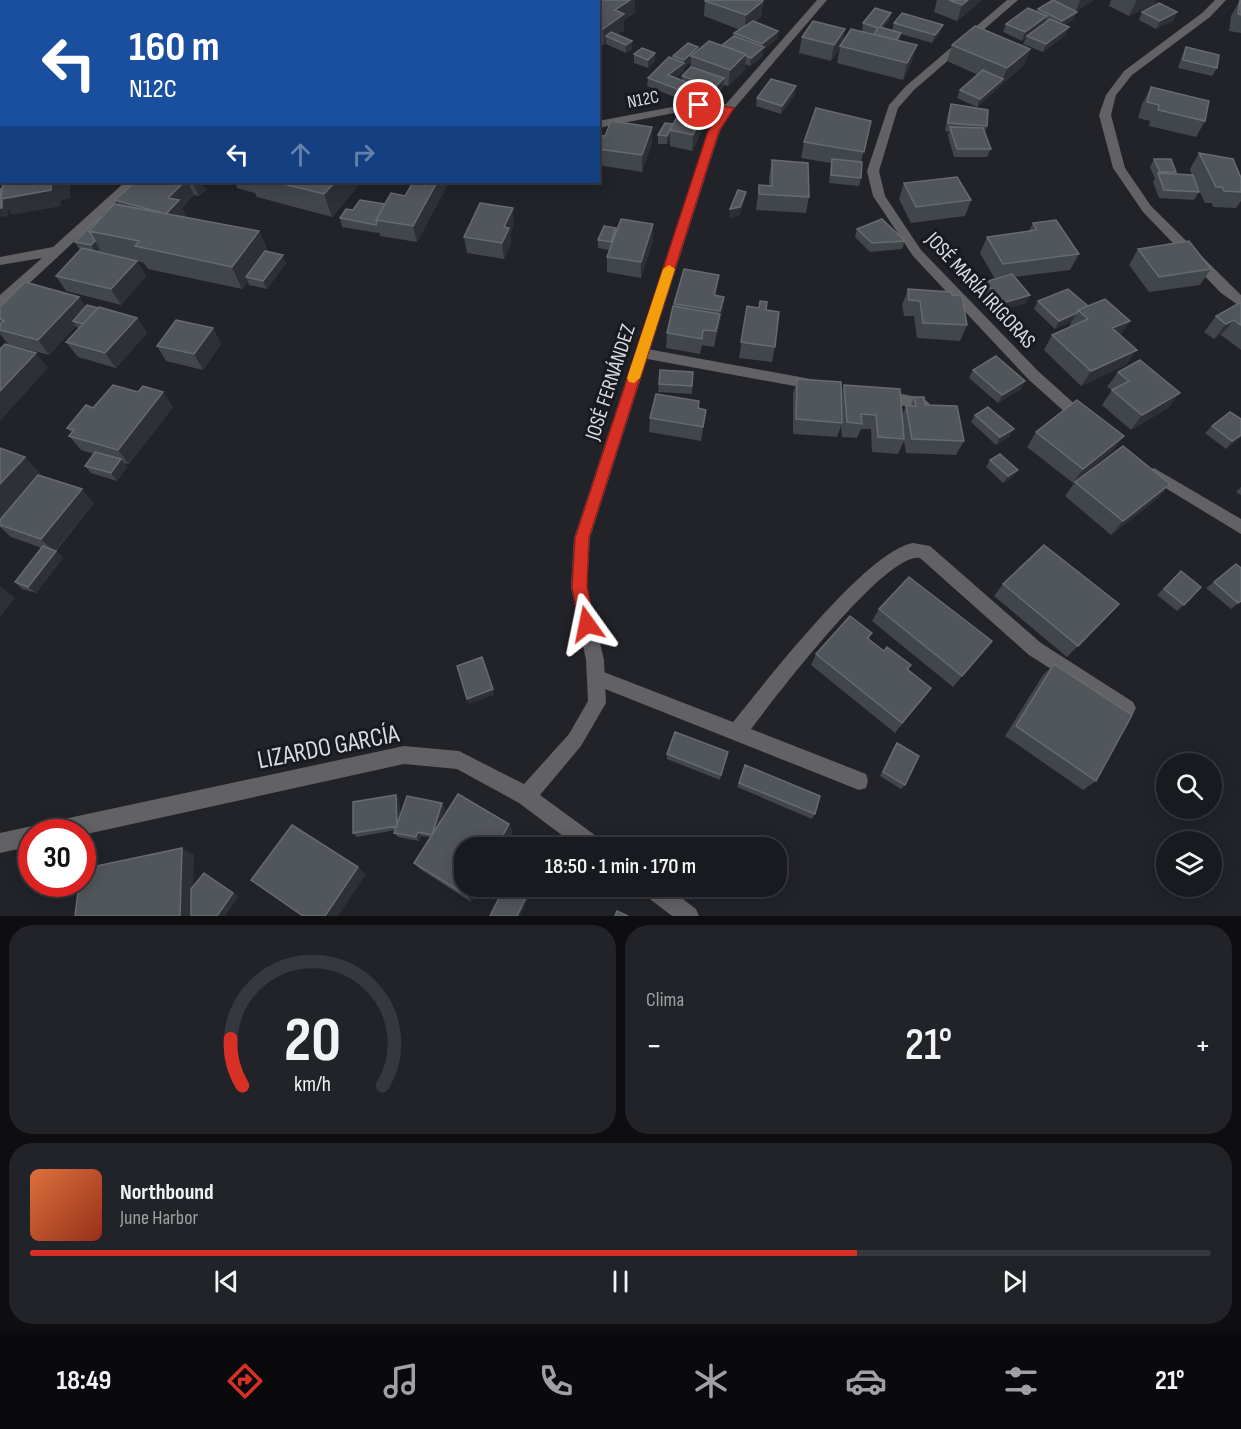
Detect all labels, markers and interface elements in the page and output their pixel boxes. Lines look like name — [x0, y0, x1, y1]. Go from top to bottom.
text: 160 m — [129, 22, 220, 73]
icon: left — [30, 24, 108, 102]
text: N12C — [129, 73, 177, 105]
pin — [673, 79, 724, 130]
street label: N12C — [625, 86, 661, 113]
icon: arrive — [682, 88, 715, 121]
icon: left — [221, 138, 254, 171]
icon: ahead — [284, 138, 317, 171]
icon: right — [347, 138, 380, 171]
street label: JOSÉ MARÍA IRIGORAS — [920, 226, 1041, 354]
street label: JOSÉ FERNÁNDEZ — [580, 321, 641, 444]
position arrow — [555, 592, 619, 656]
street label: LIZARDO GARCÍA — [255, 718, 403, 776]
map controls — [1156, 753, 1222, 897]
button: search — [1156, 753, 1222, 819]
speed limit sign: 30 — [18, 819, 96, 897]
button: layers — [1156, 831, 1222, 897]
text: 18:50 · 1 min · 170 m — [545, 853, 696, 880]
text: Clima — [646, 988, 684, 1012]
text: 20 — [284, 1004, 341, 1079]
text: 21° — [905, 1018, 952, 1073]
text: − — [646, 1026, 662, 1066]
text: + — [1195, 1026, 1211, 1066]
text: km/h — [294, 1073, 331, 1098]
text: Northbound — [120, 1179, 214, 1206]
text: June Harbor — [120, 1206, 198, 1230]
icon: previous — [210, 1265, 243, 1298]
icon: pause — [604, 1265, 637, 1298]
icon: next — [998, 1265, 1031, 1298]
icon: directions — [224, 1360, 266, 1402]
icon: music — [380, 1360, 422, 1402]
icon: phone — [535, 1360, 577, 1402]
icon: climate — [690, 1360, 732, 1402]
icon: car — [845, 1360, 887, 1402]
icon: filters — [1000, 1360, 1042, 1402]
text: 18:49 — [57, 1365, 111, 1397]
text: 21° — [1155, 1365, 1184, 1397]

